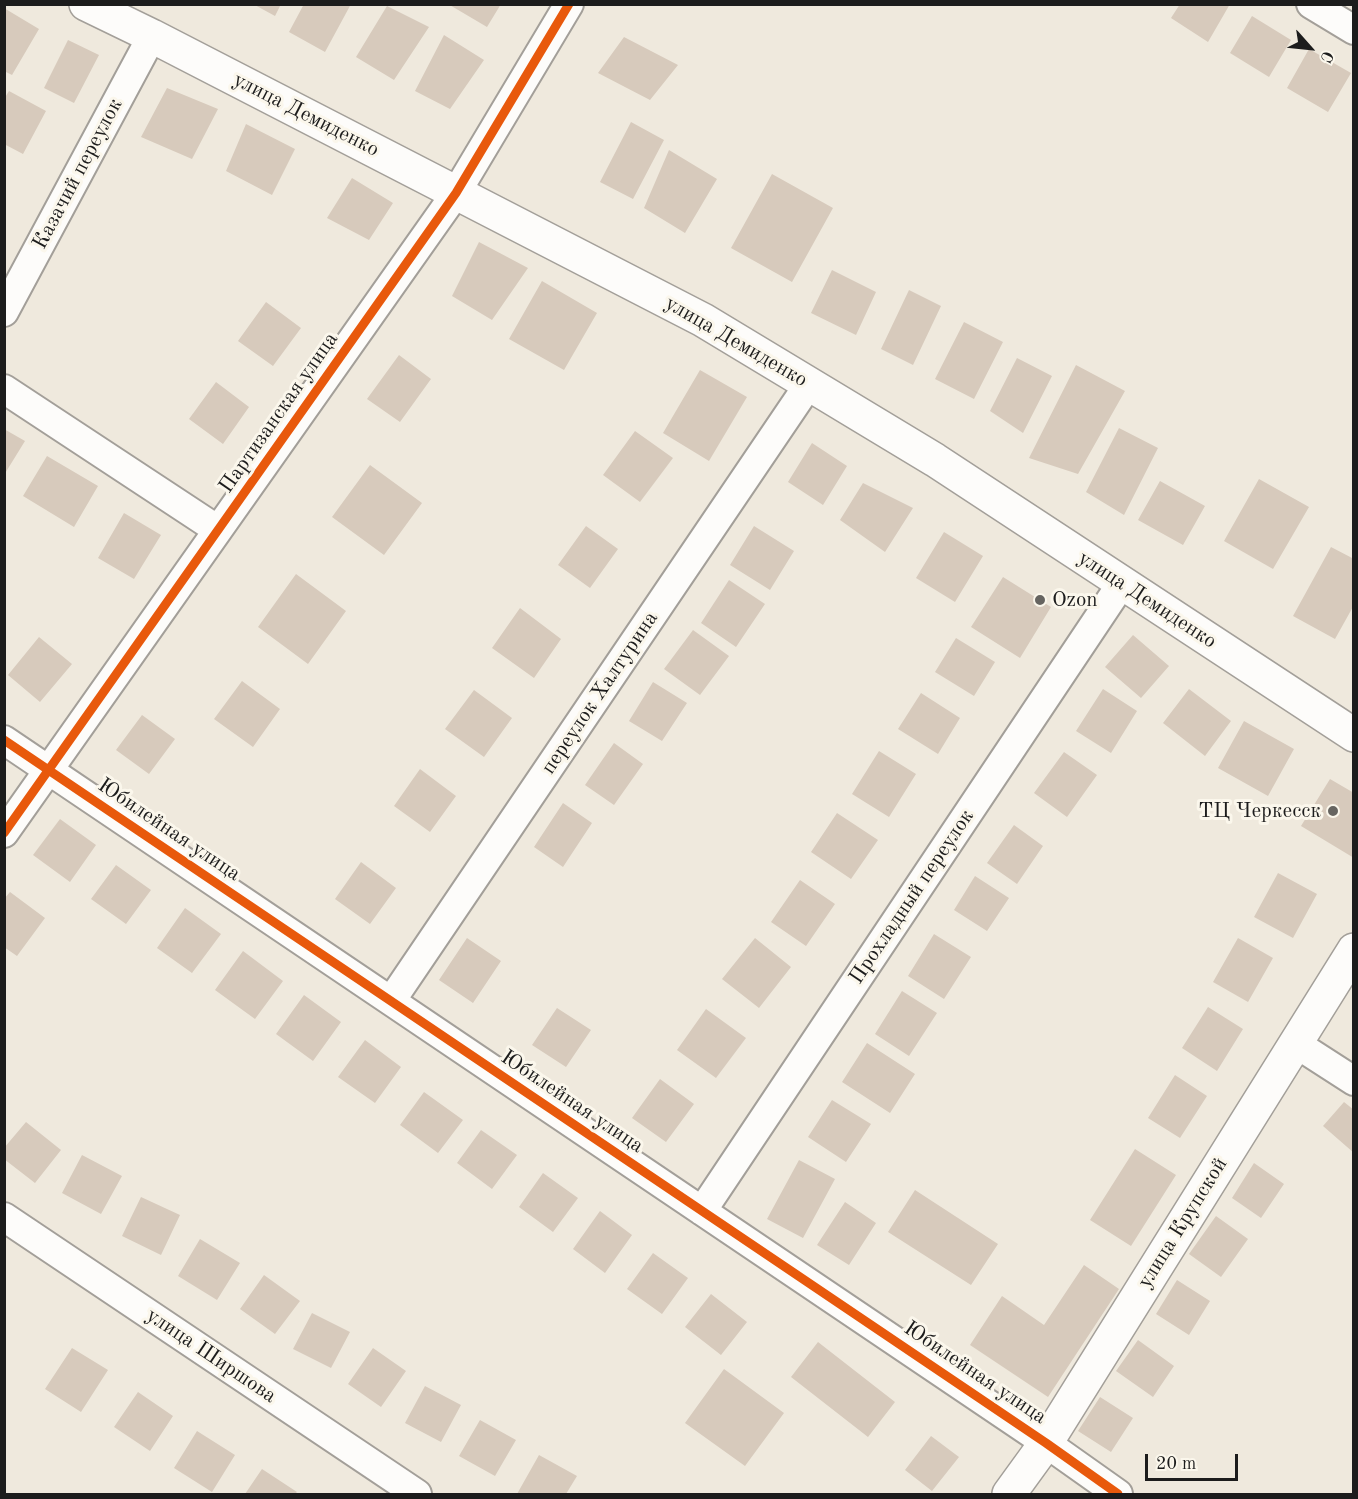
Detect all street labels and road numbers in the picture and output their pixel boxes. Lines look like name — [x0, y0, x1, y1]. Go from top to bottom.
street label: улица Демиденко — [229, 67, 383, 163]
street label: Казачий переулок — [28, 94, 128, 254]
street label: улица Демиденко — [660, 291, 812, 393]
street label: Партизанская улица — [214, 328, 344, 498]
street label: улица Демиденко — [1073, 546, 1221, 654]
street label: переулок Халтурина — [536, 607, 664, 779]
street label: Юбилейная улица — [93, 773, 245, 887]
street label: Прохладный переулок — [844, 805, 980, 989]
street label: Юбилейная улица — [496, 1045, 648, 1159]
street label: улица Крупской — [1133, 1153, 1233, 1293]
street label: улица Ширшова — [141, 1303, 281, 1409]
street label: Юбилейная улица — [899, 1316, 1051, 1430]

